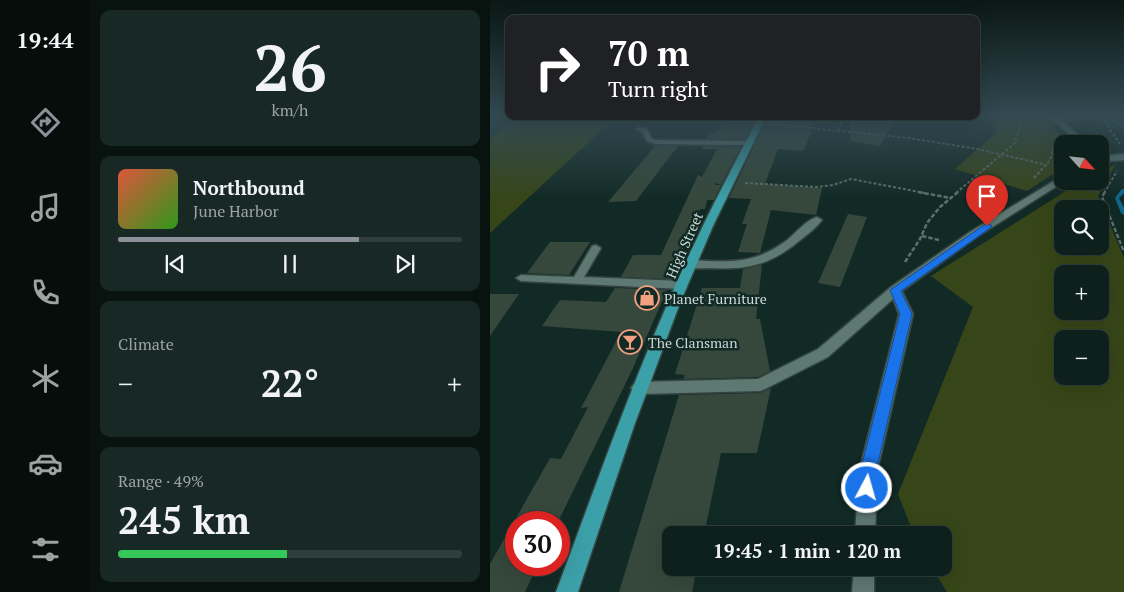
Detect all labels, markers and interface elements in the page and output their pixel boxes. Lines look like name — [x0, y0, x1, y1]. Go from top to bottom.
text: 26 — [253, 23, 327, 110]
text: 19:44 — [16, 25, 74, 54]
text: 70 m — [608, 30, 689, 76]
icon: right — [525, 35, 590, 100]
text: Turn right — [608, 74, 708, 103]
text: km/h — [272, 99, 308, 121]
icon: directions — [28, 105, 63, 140]
north arrow — [1054, 135, 1109, 190]
map controls — [1054, 135, 1109, 385]
text: Northbound — [193, 175, 305, 200]
pin — [966, 175, 1008, 226]
icon: arrive — [973, 182, 1001, 210]
icon: music — [28, 190, 63, 225]
text: June Harbor — [193, 200, 279, 222]
button: search — [1054, 200, 1109, 255]
street label: High Street — [661, 208, 707, 281]
icon: previous — [161, 250, 189, 278]
icon: pause — [276, 250, 304, 278]
icon: next — [391, 250, 419, 278]
button: + — [1054, 265, 1109, 320]
icon: phone — [28, 275, 63, 310]
shop icon: Planet Furniture — [634, 285, 660, 311]
place label: Planet Furniture — [664, 289, 767, 308]
bar icon: The Clansman — [617, 329, 643, 355]
button: − — [1054, 330, 1109, 385]
text: Climate — [118, 333, 174, 355]
place label: The Clansman — [648, 333, 738, 352]
text: 22° — [261, 358, 319, 408]
icon: climate — [28, 361, 63, 396]
text: − — [118, 365, 133, 402]
text: + — [447, 365, 462, 402]
icon: car — [28, 446, 63, 481]
position arrow — [840, 461, 892, 513]
text: Range · 49% — [118, 470, 204, 492]
text: 245 km — [118, 495, 250, 545]
speed limit sign: 30 — [505, 511, 570, 576]
icon: filters — [28, 532, 63, 567]
text: 19:45 · 1 min · 120 m — [713, 538, 901, 563]

